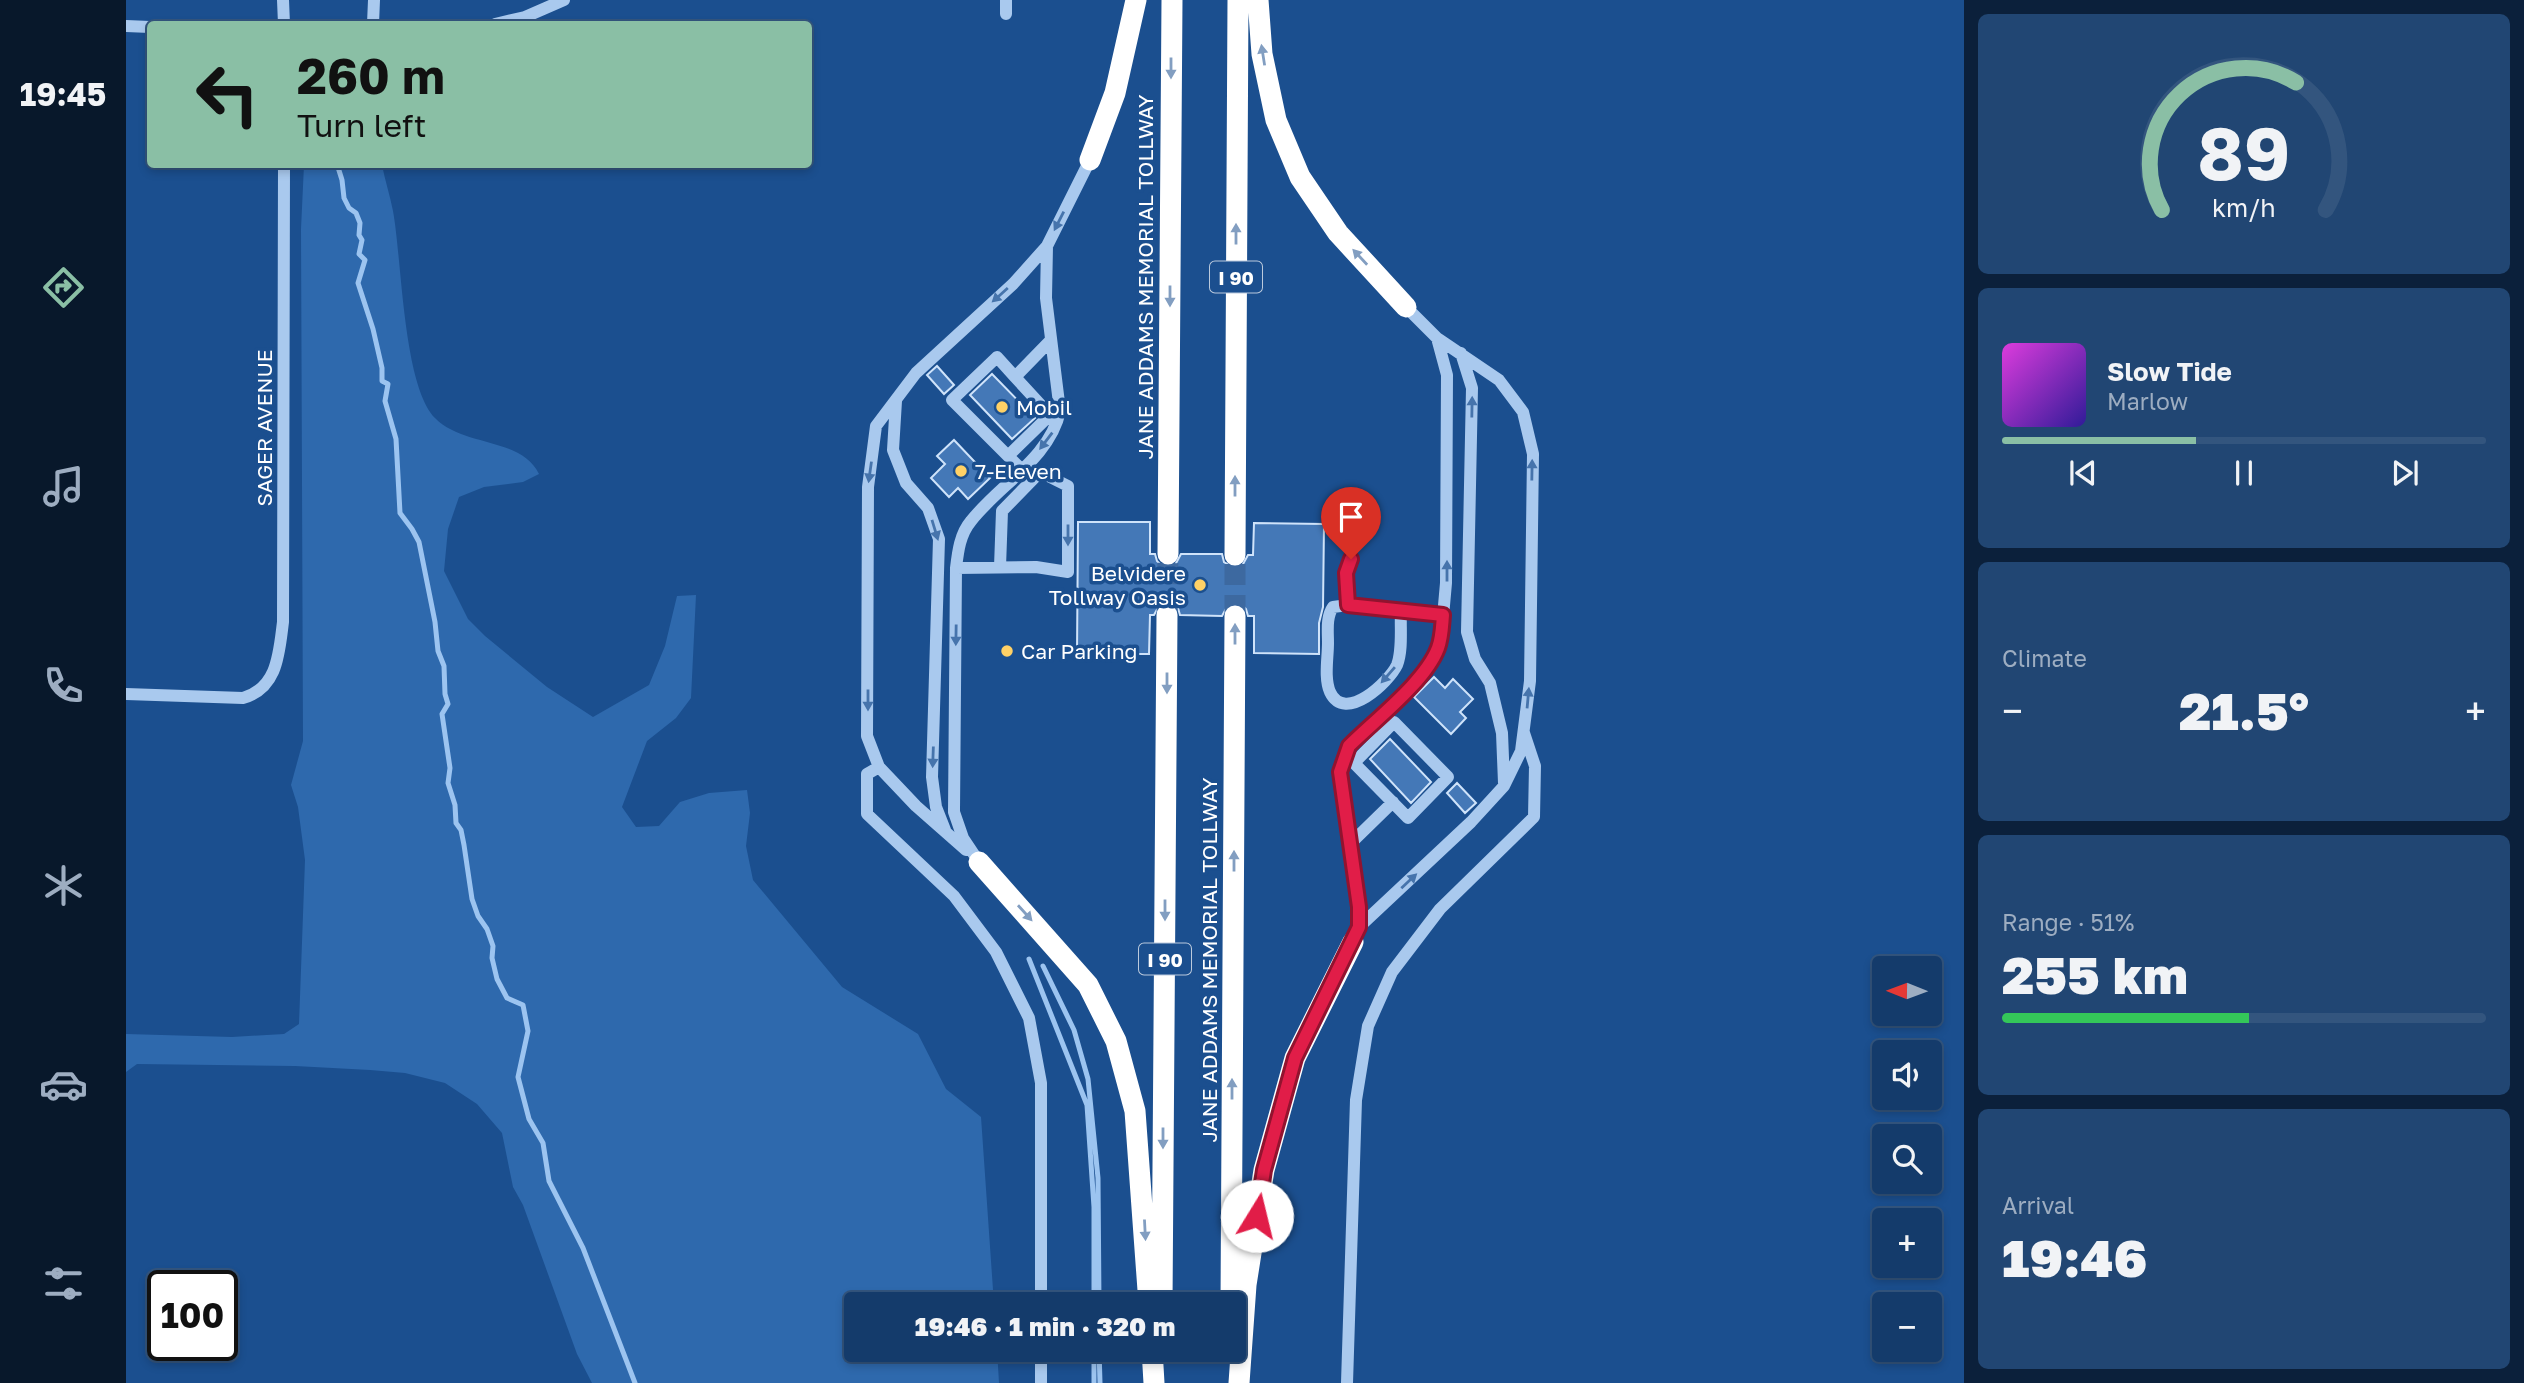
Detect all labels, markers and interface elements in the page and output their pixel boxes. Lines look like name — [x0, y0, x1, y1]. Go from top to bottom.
one-way arrow — [1257, 44, 1268, 66]
text: 260 m — [297, 46, 445, 105]
icon: left — [182, 49, 273, 140]
one-way arrow — [1165, 57, 1177, 79]
text: 19:45 — [20, 75, 106, 113]
street label: JANE ADDAMS MEMORIAL TOLLWAY — [1132, 94, 1158, 459]
text: Turn left — [297, 106, 426, 144]
text: 89 — [2198, 109, 2290, 196]
text: km/h — [2212, 192, 2276, 223]
one-way arrow — [1053, 211, 1065, 231]
one-way arrow — [1231, 223, 1242, 245]
one-way arrow — [1352, 249, 1368, 266]
road number: I 90 — [1210, 262, 1262, 292]
icon: directions — [39, 263, 88, 312]
one-way arrow — [1164, 285, 1176, 307]
one-way arrow — [992, 287, 1009, 303]
street label: SAGER AVENUE — [251, 349, 277, 507]
text: Slow Tide — [2107, 356, 2232, 387]
text: Marlow — [2107, 387, 2188, 415]
place label: Mobil — [1016, 394, 1072, 420]
one-way arrow — [1466, 396, 1477, 418]
marker: Mobil — [994, 399, 1010, 415]
one-way arrow — [1040, 432, 1054, 450]
icon: previous — [2064, 454, 2102, 492]
icon: pause — [2225, 454, 2263, 492]
icon: next — [2386, 454, 2424, 492]
place label: 7-Eleven — [975, 458, 1062, 484]
one-way arrow — [1527, 459, 1538, 481]
one-way arrow — [864, 461, 875, 483]
icon: music — [39, 462, 88, 511]
marker: 7-Eleven — [953, 463, 969, 479]
one-way arrow — [1229, 475, 1241, 497]
pin — [1321, 487, 1381, 559]
icon: arrive — [1332, 498, 1370, 536]
one-way arrow — [930, 520, 941, 541]
one-way arrow — [1062, 524, 1074, 546]
place label: Belvidere Tollway Oasis — [1049, 560, 1186, 610]
one-way arrow — [1441, 560, 1452, 582]
marker: Belvidere Tollway Oasis — [1192, 577, 1208, 593]
one-way arrow — [1229, 622, 1241, 644]
one-way arrow — [950, 625, 961, 647]
place label: Car Parking — [1021, 638, 1138, 664]
marker: Car Parking — [999, 643, 1015, 659]
text: Climate — [2002, 644, 2087, 672]
icon: phone — [39, 661, 88, 710]
one-way arrow — [1381, 667, 1396, 684]
one-way arrow — [1161, 672, 1173, 694]
text: 21.5° — [2179, 679, 2309, 741]
one-way arrow — [1523, 686, 1534, 708]
text: − — [2002, 688, 2023, 733]
text: + — [2465, 688, 2486, 733]
one-way arrow — [862, 689, 873, 711]
one-way arrow — [927, 746, 939, 768]
street label: JANE ADDAMS MEMORIAL TOLLWAY — [1196, 777, 1222, 1142]
one-way arrow — [1228, 850, 1239, 872]
icon: climate — [39, 861, 88, 910]
one-way arrow — [1400, 873, 1417, 889]
one-way arrow — [1159, 900, 1171, 922]
one-way arrow — [1017, 904, 1033, 922]
text: Range · 51% — [2002, 908, 2134, 936]
text: 255 km — [2002, 943, 2188, 1005]
road number: I 90 — [1139, 944, 1191, 974]
north arrow — [1872, 956, 1942, 1026]
map controls — [1872, 956, 1942, 1362]
button: sound — [1872, 1040, 1942, 1110]
icon: car — [39, 1060, 88, 1109]
one-way arrow — [1227, 1077, 1238, 1099]
button: search — [1872, 1124, 1942, 1194]
one-way arrow — [1158, 1127, 1169, 1149]
position arrow — [1220, 1179, 1294, 1253]
text: Arrival — [2002, 1191, 2074, 1219]
button: + — [1872, 1208, 1942, 1278]
one-way arrow — [1139, 1219, 1150, 1241]
text: 19:46 — [2002, 1226, 2147, 1288]
icon: filters — [39, 1259, 88, 1308]
speed limit sign: 100 — [147, 1270, 238, 1361]
button: − — [1872, 1292, 1942, 1362]
text: 19:46 · 1 min · 320 m — [915, 1311, 1175, 1342]

